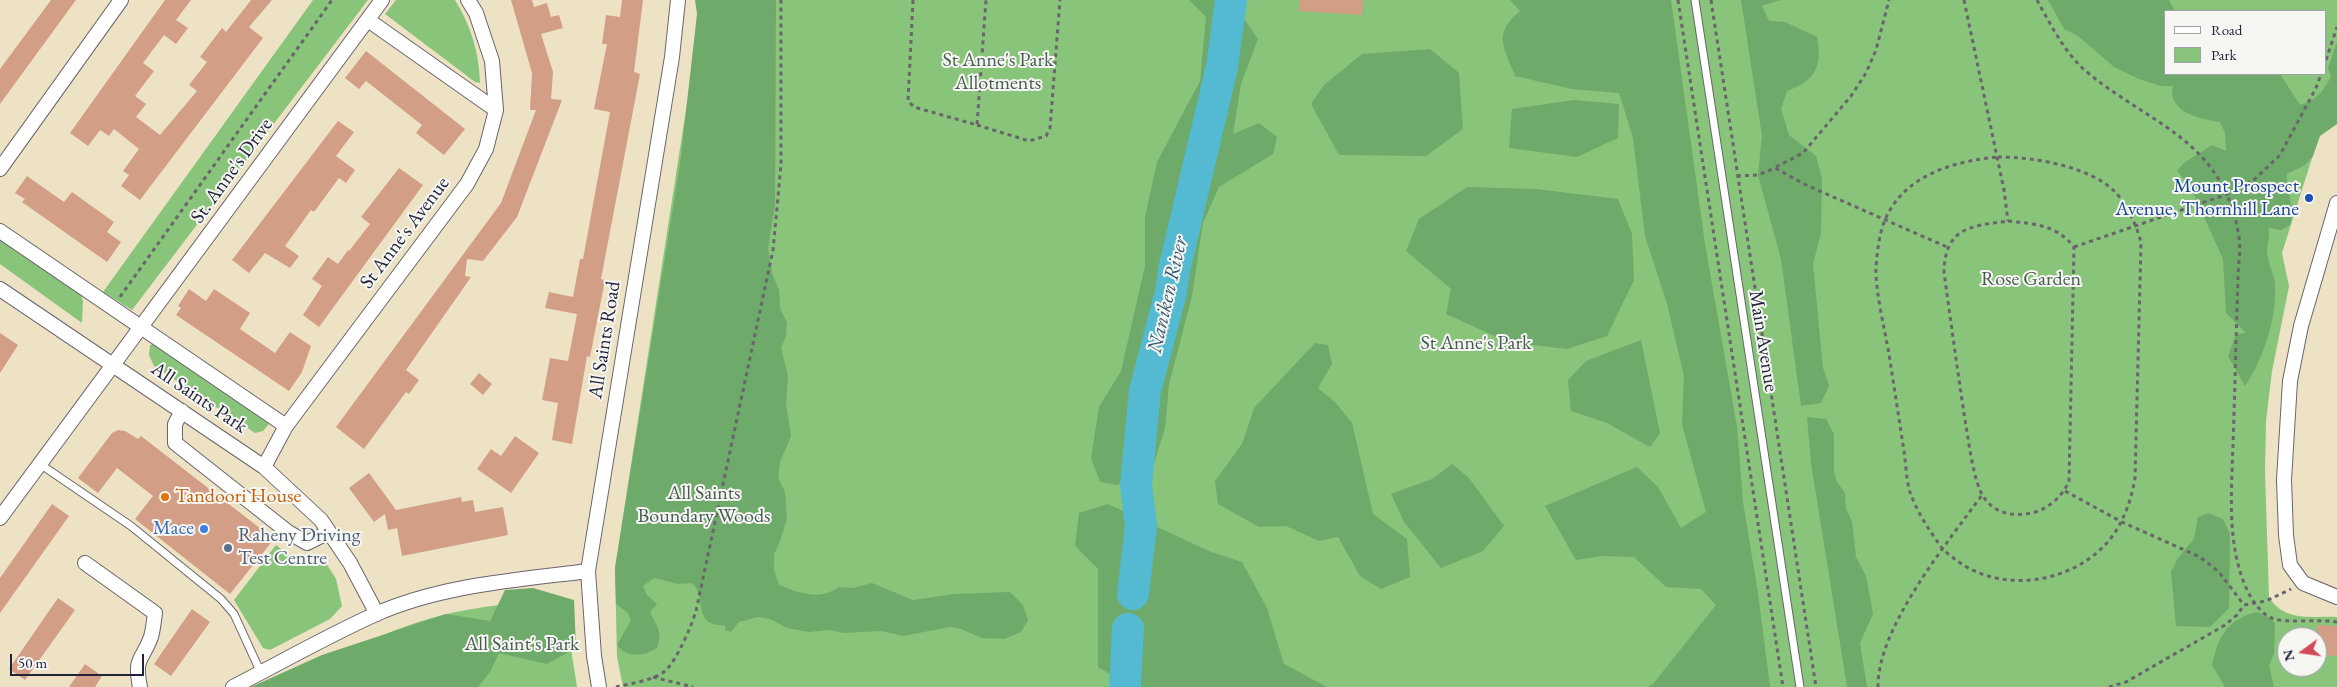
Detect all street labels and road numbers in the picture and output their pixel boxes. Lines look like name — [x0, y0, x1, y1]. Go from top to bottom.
street label: St. Anne's Drive — [186, 114, 278, 228]
street label: St Anne's Avenue — [355, 172, 455, 294]
street label: All Saints Road — [584, 279, 626, 401]
street label: Main Avenue — [1743, 289, 1783, 393]
street label: All Saints Park — [146, 357, 252, 439]

